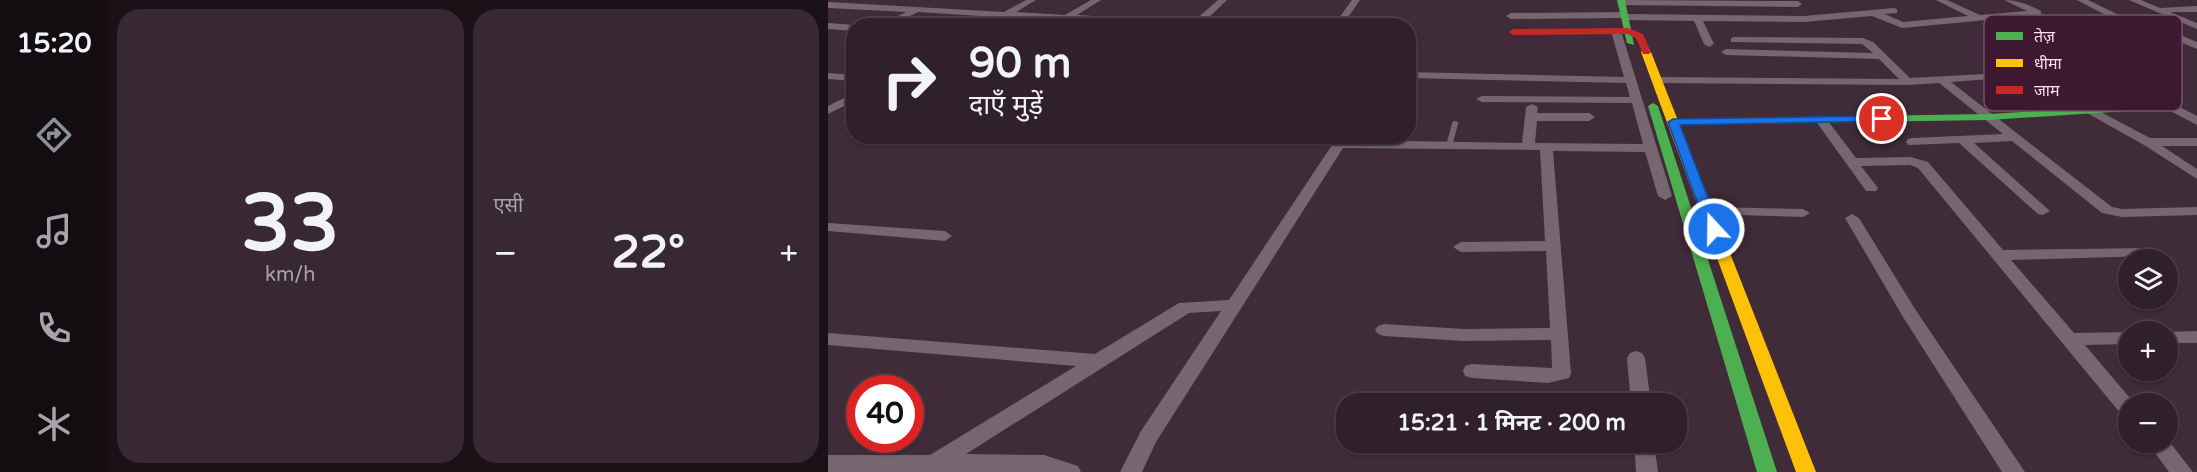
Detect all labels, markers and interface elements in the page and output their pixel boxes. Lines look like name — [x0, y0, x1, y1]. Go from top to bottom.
legend — [1984, 15, 2182, 111]
text: 15:20 — [17, 27, 91, 60]
text: तेज़ — [2034, 27, 2056, 47]
text: 90 m — [969, 38, 1071, 89]
icon: right — [870, 42, 948, 120]
text: धीमा — [2034, 54, 2063, 74]
text: जाम — [2034, 81, 2060, 101]
text: दाएँ मुड़ें — [969, 89, 1043, 122]
pin — [1856, 93, 1907, 144]
icon: arrive — [1865, 102, 1898, 135]
icon: directions — [33, 114, 75, 156]
text: 33 — [241, 177, 339, 271]
text: एसी — [494, 194, 523, 218]
position arrow — [1682, 197, 1746, 261]
icon: music — [33, 210, 75, 252]
text: 22° — [611, 226, 685, 280]
text: − — [494, 234, 517, 273]
text: + — [779, 234, 798, 273]
map controls — [2118, 249, 2178, 453]
button: layers — [2118, 249, 2178, 309]
text: km/h — [265, 263, 315, 287]
icon: phone — [33, 307, 75, 349]
button: + — [2118, 321, 2178, 381]
speed limit sign: 40 — [846, 375, 924, 453]
button: − — [2118, 393, 2178, 453]
icon: climate — [33, 403, 75, 445]
text: 15:21 · 1 मिनट · 200 m — [1397, 410, 1626, 436]

